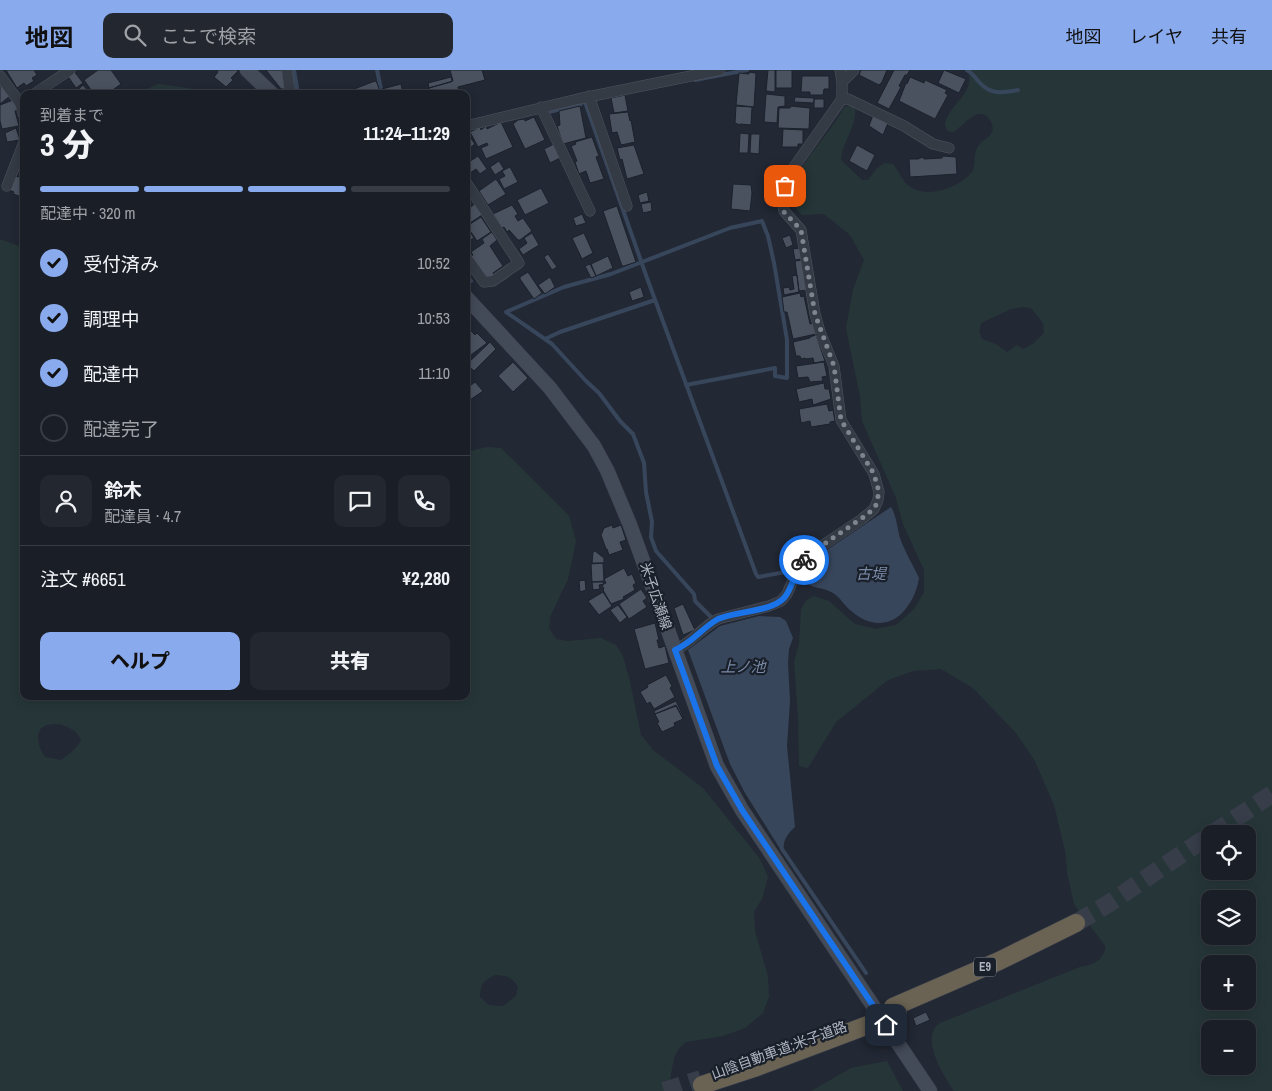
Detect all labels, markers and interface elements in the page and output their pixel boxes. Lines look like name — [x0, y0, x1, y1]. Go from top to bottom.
search box — [103, 13, 453, 58]
text: 地図 — [25, 21, 73, 53]
icon: search — [121, 21, 149, 49]
text: ここで検索 — [161, 23, 256, 49]
text: 地図 — [1066, 24, 1102, 49]
text: レイヤ — [1130, 24, 1183, 49]
text: 共有 — [1211, 24, 1247, 49]
text: 到着まで — [40, 104, 104, 126]
text: 11:24–11:29 — [363, 120, 450, 146]
text: 3 分 — [40, 123, 94, 166]
pin — [764, 165, 806, 207]
icon: bag — [771, 172, 799, 200]
text: 配達中 · 320 m — [40, 202, 135, 224]
icon: check — [40, 249, 68, 277]
text: 受付済み — [83, 251, 159, 277]
text: 10:52 — [417, 252, 450, 274]
icon: check — [40, 304, 68, 332]
text: 調理中 — [83, 306, 140, 332]
text: 10:53 — [417, 307, 450, 329]
icon: check — [40, 359, 68, 387]
text: 配達中 — [83, 361, 140, 387]
text: 11:10 — [418, 362, 450, 384]
text: 配達完了 — [83, 416, 159, 442]
button: person — [40, 475, 92, 527]
button: chat — [334, 475, 386, 527]
button: phone — [398, 475, 450, 527]
text: 鈴木 — [104, 477, 142, 503]
text: 配達員 · 4.7 — [104, 505, 181, 527]
courier — [779, 535, 829, 585]
icon: bike — [790, 546, 818, 574]
street label: 米子広瀬線 — [636, 560, 676, 632]
water label: 古堤 — [856, 563, 888, 584]
text: ¥2,280 — [402, 565, 450, 591]
text: 注文 #6651 — [40, 566, 126, 592]
button: ヘルプ — [40, 632, 240, 690]
button: 共有 — [250, 632, 450, 690]
water label: 上ノ池 — [720, 656, 767, 677]
map controls — [1201, 825, 1256, 1075]
button: locate — [1201, 825, 1256, 880]
button: layers — [1201, 890, 1256, 945]
button: + — [1201, 955, 1256, 1010]
road number: E9 — [974, 958, 996, 976]
pin — [865, 1004, 907, 1046]
icon: home — [872, 1011, 900, 1039]
street label: 山陰自動車道;米子道路 — [709, 1017, 849, 1083]
button: − — [1201, 1020, 1256, 1075]

